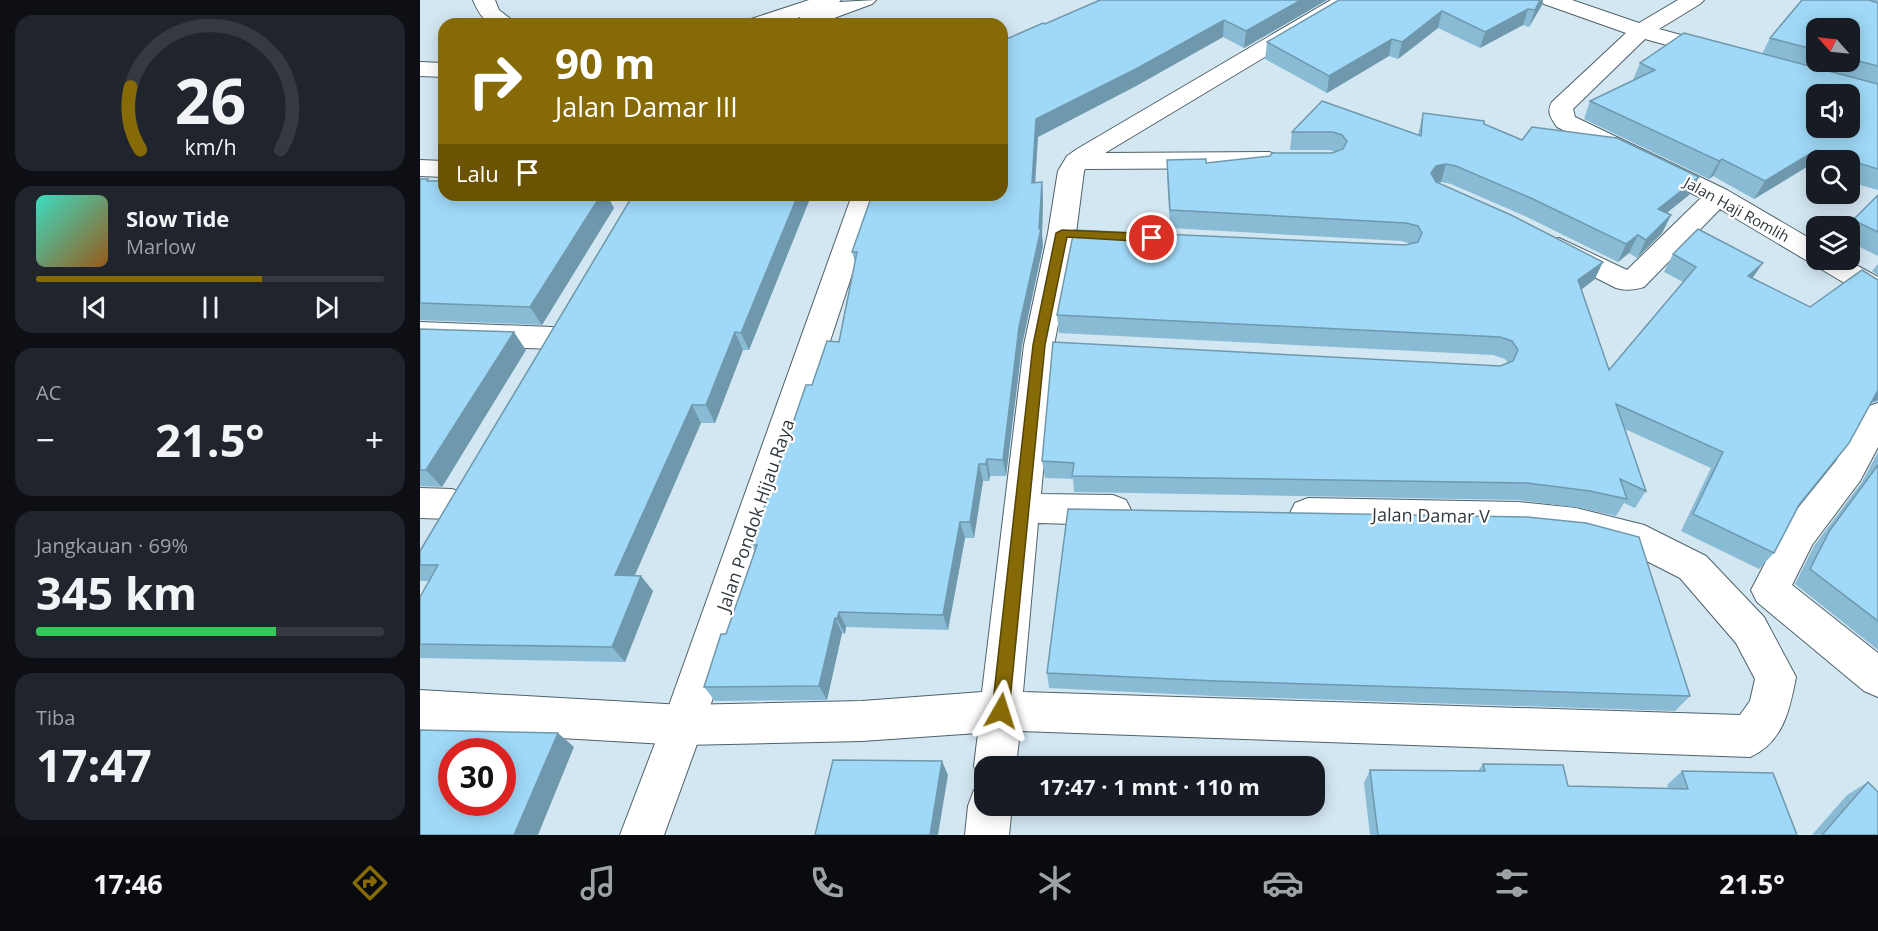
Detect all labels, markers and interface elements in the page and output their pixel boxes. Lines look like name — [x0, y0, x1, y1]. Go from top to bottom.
north arrow — [1806, 18, 1860, 72]
map controls — [1806, 18, 1860, 270]
text: 90 m — [555, 34, 655, 91]
icon: right — [456, 42, 534, 120]
text: 26 — [174, 57, 246, 142]
button: sound — [1806, 84, 1860, 138]
text: Jalan Damar III — [555, 88, 738, 125]
text: km/h — [184, 132, 236, 161]
button: search — [1806, 150, 1860, 204]
icon: arrive — [511, 156, 544, 189]
text: Lalu — [456, 158, 499, 188]
street label: Jalan Haji Romlih — [1679, 171, 1793, 246]
text: Slow Tide — [126, 203, 229, 233]
pin — [1126, 212, 1177, 263]
button: layers — [1806, 216, 1860, 270]
icon: arrive — [1135, 221, 1168, 254]
text: Marlow — [126, 233, 196, 260]
icon: previous — [78, 291, 111, 324]
icon: pause — [194, 291, 227, 324]
icon: next — [310, 291, 343, 324]
text: AC — [36, 379, 61, 406]
text: 21.5° — [155, 409, 265, 470]
street label: Jalan Pondok Hijau Raya — [710, 416, 799, 616]
text: − — [36, 417, 55, 462]
text: + — [365, 417, 384, 462]
street label: Jalan Damar V — [1370, 502, 1490, 528]
text: Jangkauan · 69% — [36, 532, 188, 559]
text: 345 km — [36, 562, 197, 623]
position arrow — [969, 679, 1033, 743]
text: Tiba — [36, 704, 75, 731]
text: 17:47 — [36, 734, 152, 795]
speed limit sign: 30 — [438, 738, 516, 816]
text: 17:47 · 1 mnt · 110 m — [1039, 771, 1260, 801]
icon: directions — [349, 862, 391, 904]
icon: music — [577, 862, 619, 904]
icon: phone — [806, 862, 848, 904]
icon: climate — [1034, 862, 1076, 904]
icon: car — [1262, 862, 1304, 904]
icon: filters — [1491, 862, 1533, 904]
text: 17:46 — [93, 865, 163, 902]
text: 21.5° — [1719, 865, 1785, 902]

